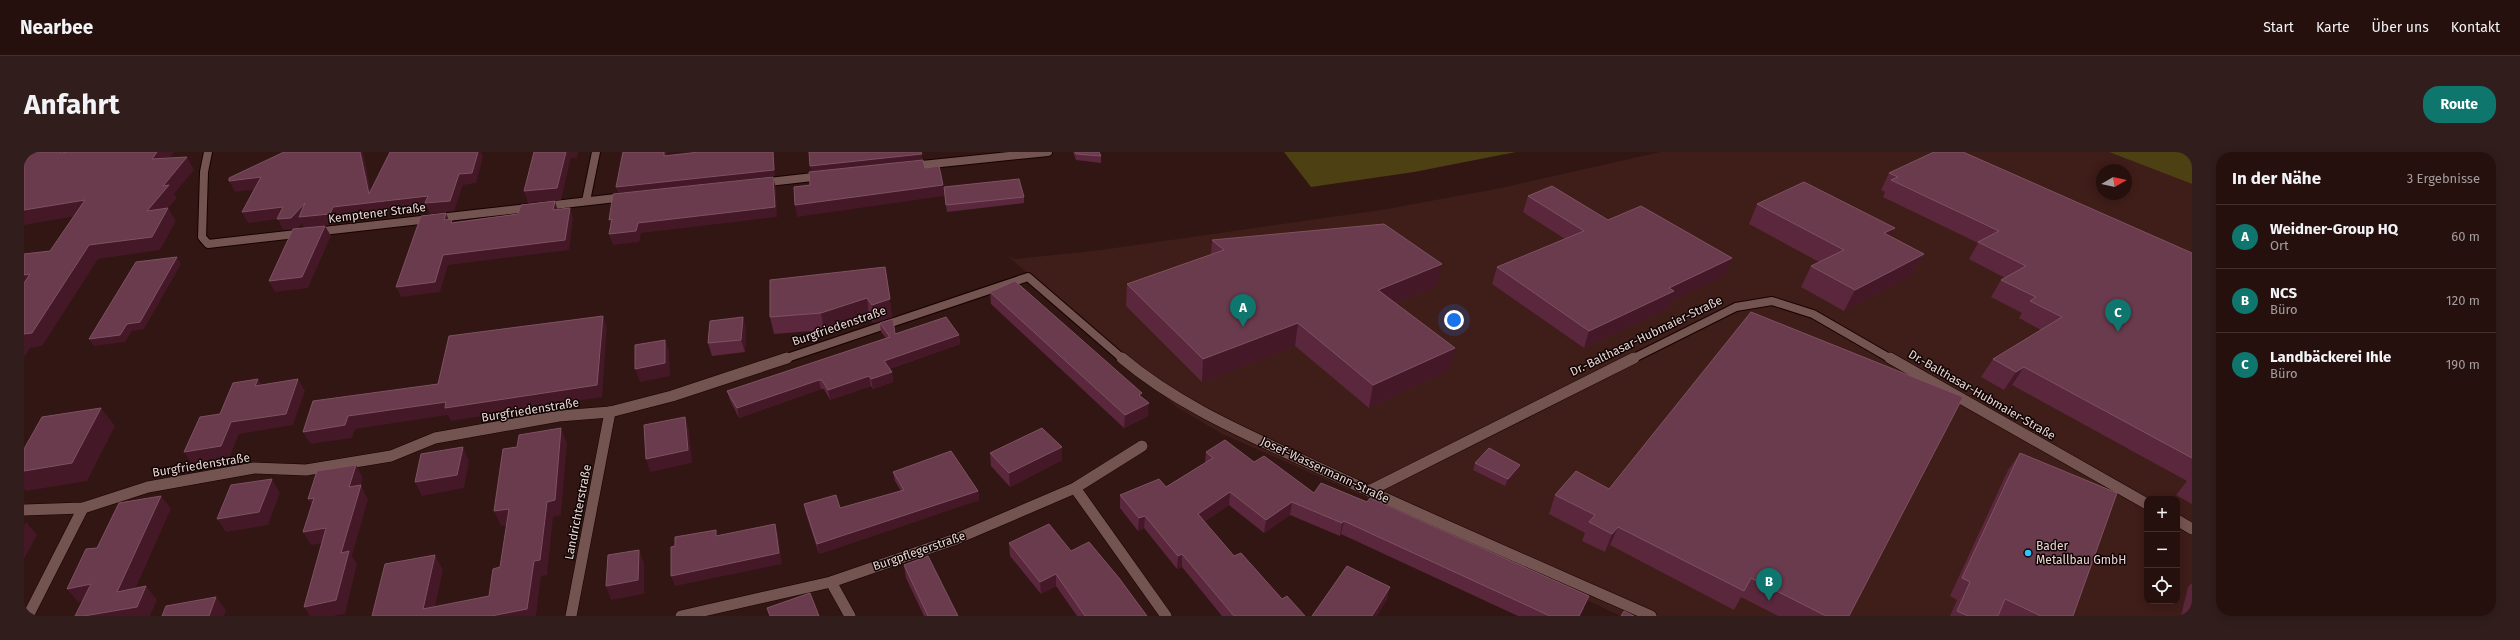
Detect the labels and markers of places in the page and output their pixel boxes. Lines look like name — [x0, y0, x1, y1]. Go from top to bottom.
pin: A — [1230, 294, 1256, 327]
pin: C — [2105, 299, 2131, 332]
place label: Bader Metallbau GmbH — [2036, 539, 2126, 567]
marker: Bader Metallbau GmbH — [2023, 548, 2033, 558]
pin: B — [1756, 568, 1782, 601]

